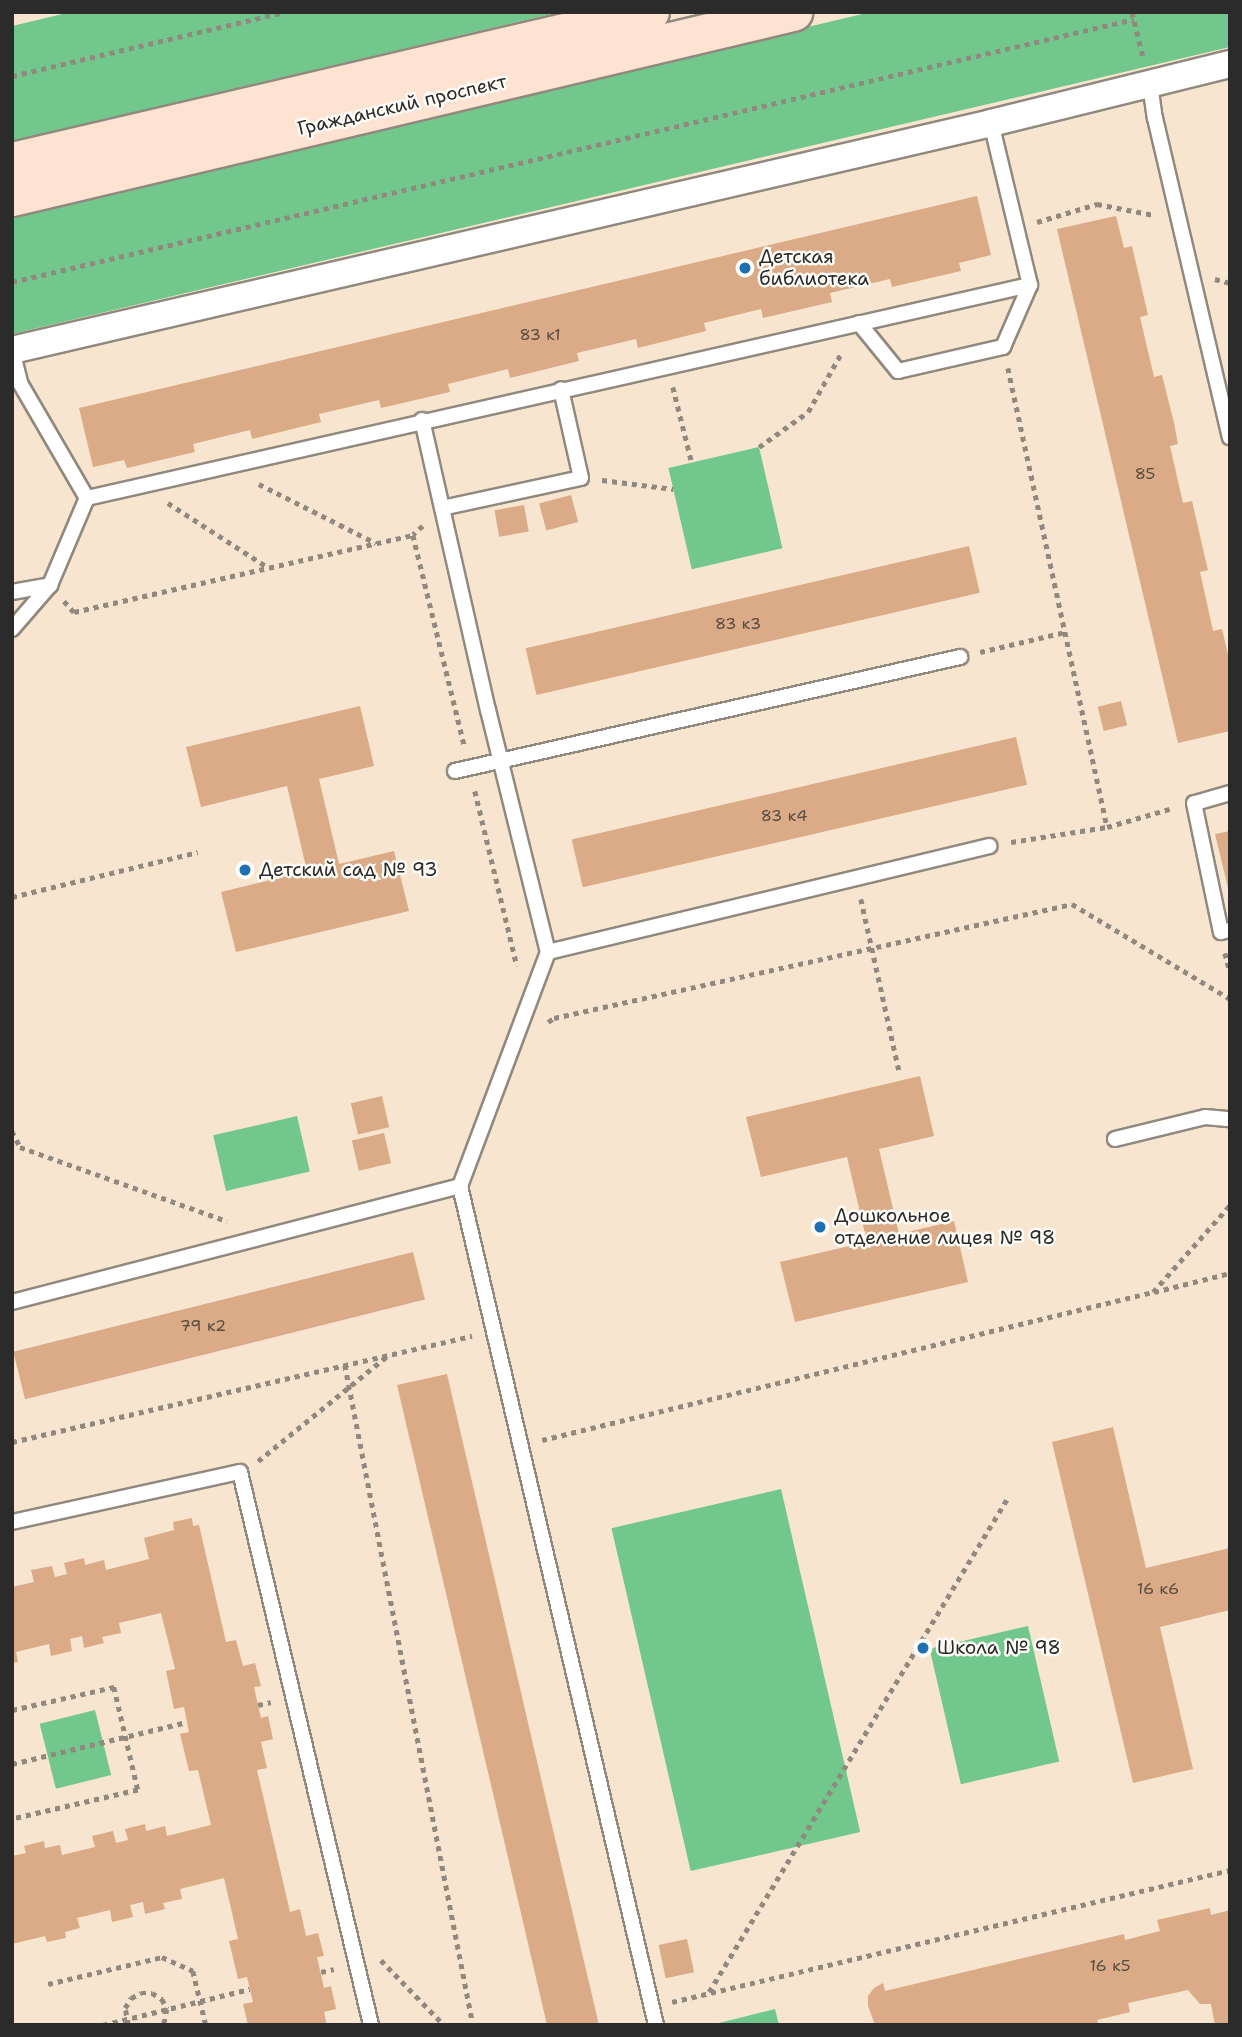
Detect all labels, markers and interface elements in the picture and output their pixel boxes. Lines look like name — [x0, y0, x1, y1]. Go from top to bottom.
street label: Гражданский проспект — [295, 70, 509, 140]
place label: Детская библиотека — [759, 246, 869, 290]
marker: Детская библиотека — [737, 260, 753, 276]
house number: 83 к1 — [519, 325, 561, 345]
house number: 85 — [1135, 464, 1155, 484]
house number: 83 к3 — [715, 614, 761, 634]
house number: 83 к4 — [761, 806, 807, 826]
place label: Детский сад № 93 — [259, 859, 438, 881]
marker: Детский сад № 93 — [237, 862, 253, 878]
place label: Дошкольное отделение лицея № 98 — [834, 1205, 1055, 1249]
marker: Дошкольное отделение лицея № 98 — [812, 1219, 828, 1235]
house number: 79 к2 — [180, 1316, 226, 1336]
house number: 16 к6 — [1137, 1579, 1179, 1599]
place label: Школа № 98 — [937, 1637, 1061, 1659]
marker: Школа № 98 — [915, 1640, 931, 1656]
house number: 16 к5 — [1089, 1956, 1131, 1976]

